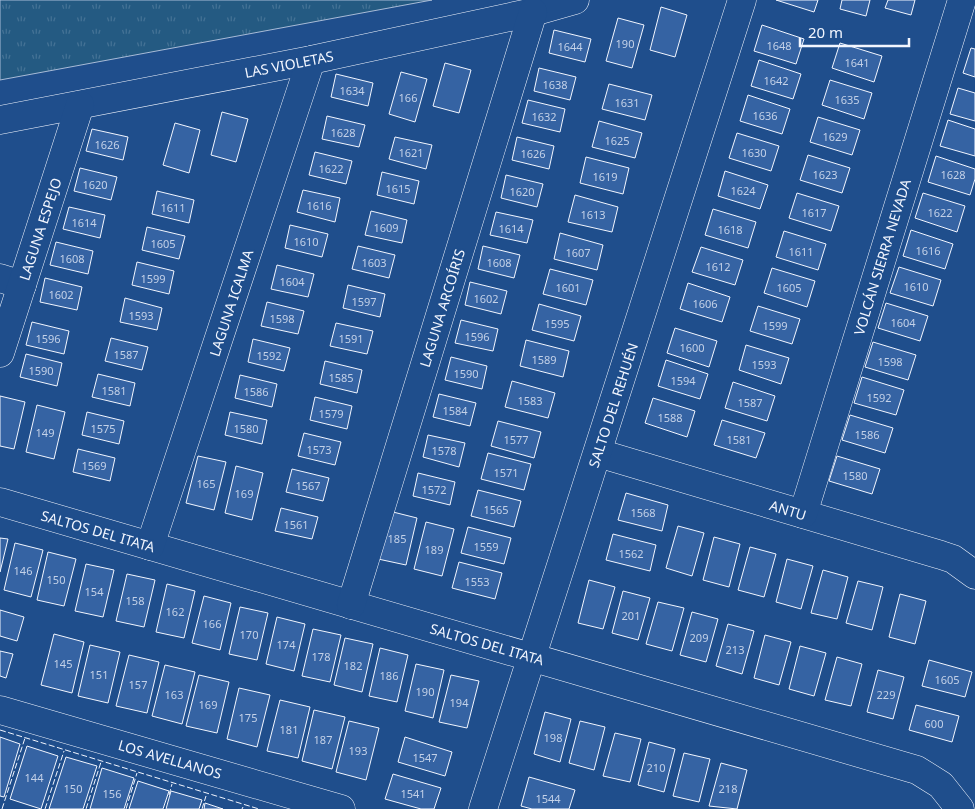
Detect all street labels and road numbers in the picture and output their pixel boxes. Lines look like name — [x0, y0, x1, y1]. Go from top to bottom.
street label: LAS VIOLETAS — [243, 46, 335, 82]
street label: LAGUNA ESPEJO — [14, 175, 66, 283]
street label: VOLCÁN SIERRA NEVADA — [849, 176, 915, 338]
street label: LAGUNA ARCOÍRIS — [415, 246, 469, 369]
street label: LAGUNA ICALMA — [205, 247, 257, 359]
street label: SALTO DEL REHUÉN — [584, 340, 642, 470]
street label: ANTU — [767, 495, 809, 525]
street label: SALTOS DEL ITATA — [39, 506, 157, 556]
street label: SALTOS DEL ITATA — [428, 619, 546, 669]
street label: LOS AVELLANOS — [116, 735, 224, 783]

